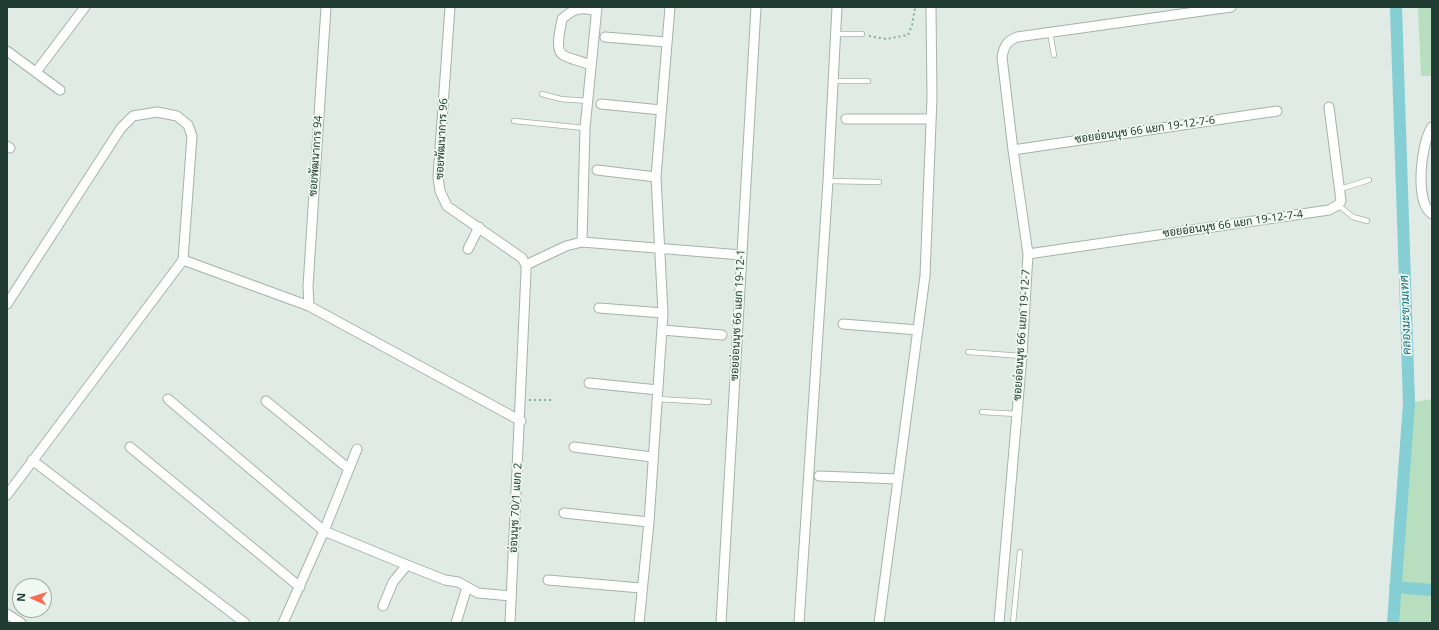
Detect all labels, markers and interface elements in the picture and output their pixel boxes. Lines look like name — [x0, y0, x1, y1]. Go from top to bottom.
street label: ซอยพัฒนาการ 96 — [433, 98, 451, 180]
street label: ซอยอ่อนนุช 66 แยก 19-12-7-6 — [1074, 114, 1216, 146]
street label: ซอยพัฒนาการ 94 — [307, 115, 325, 197]
street label: ซอยอ่อนนุช 66 แยก 19-12-7-4 — [1162, 208, 1304, 240]
street label: ซอยอ่อนนุช 66 แยก 19-12-1 — [728, 249, 748, 381]
street label: ซอยอ่อนนุช 66 แยก 19-12-7 — [1011, 269, 1033, 401]
water label: คลองมะขามเทศ — [1397, 275, 1415, 355]
street label: อ่อนนุช 70/1 แยก 2 — [507, 463, 525, 553]
north arrow — [12, 578, 52, 618]
text: N — [13, 593, 28, 602]

